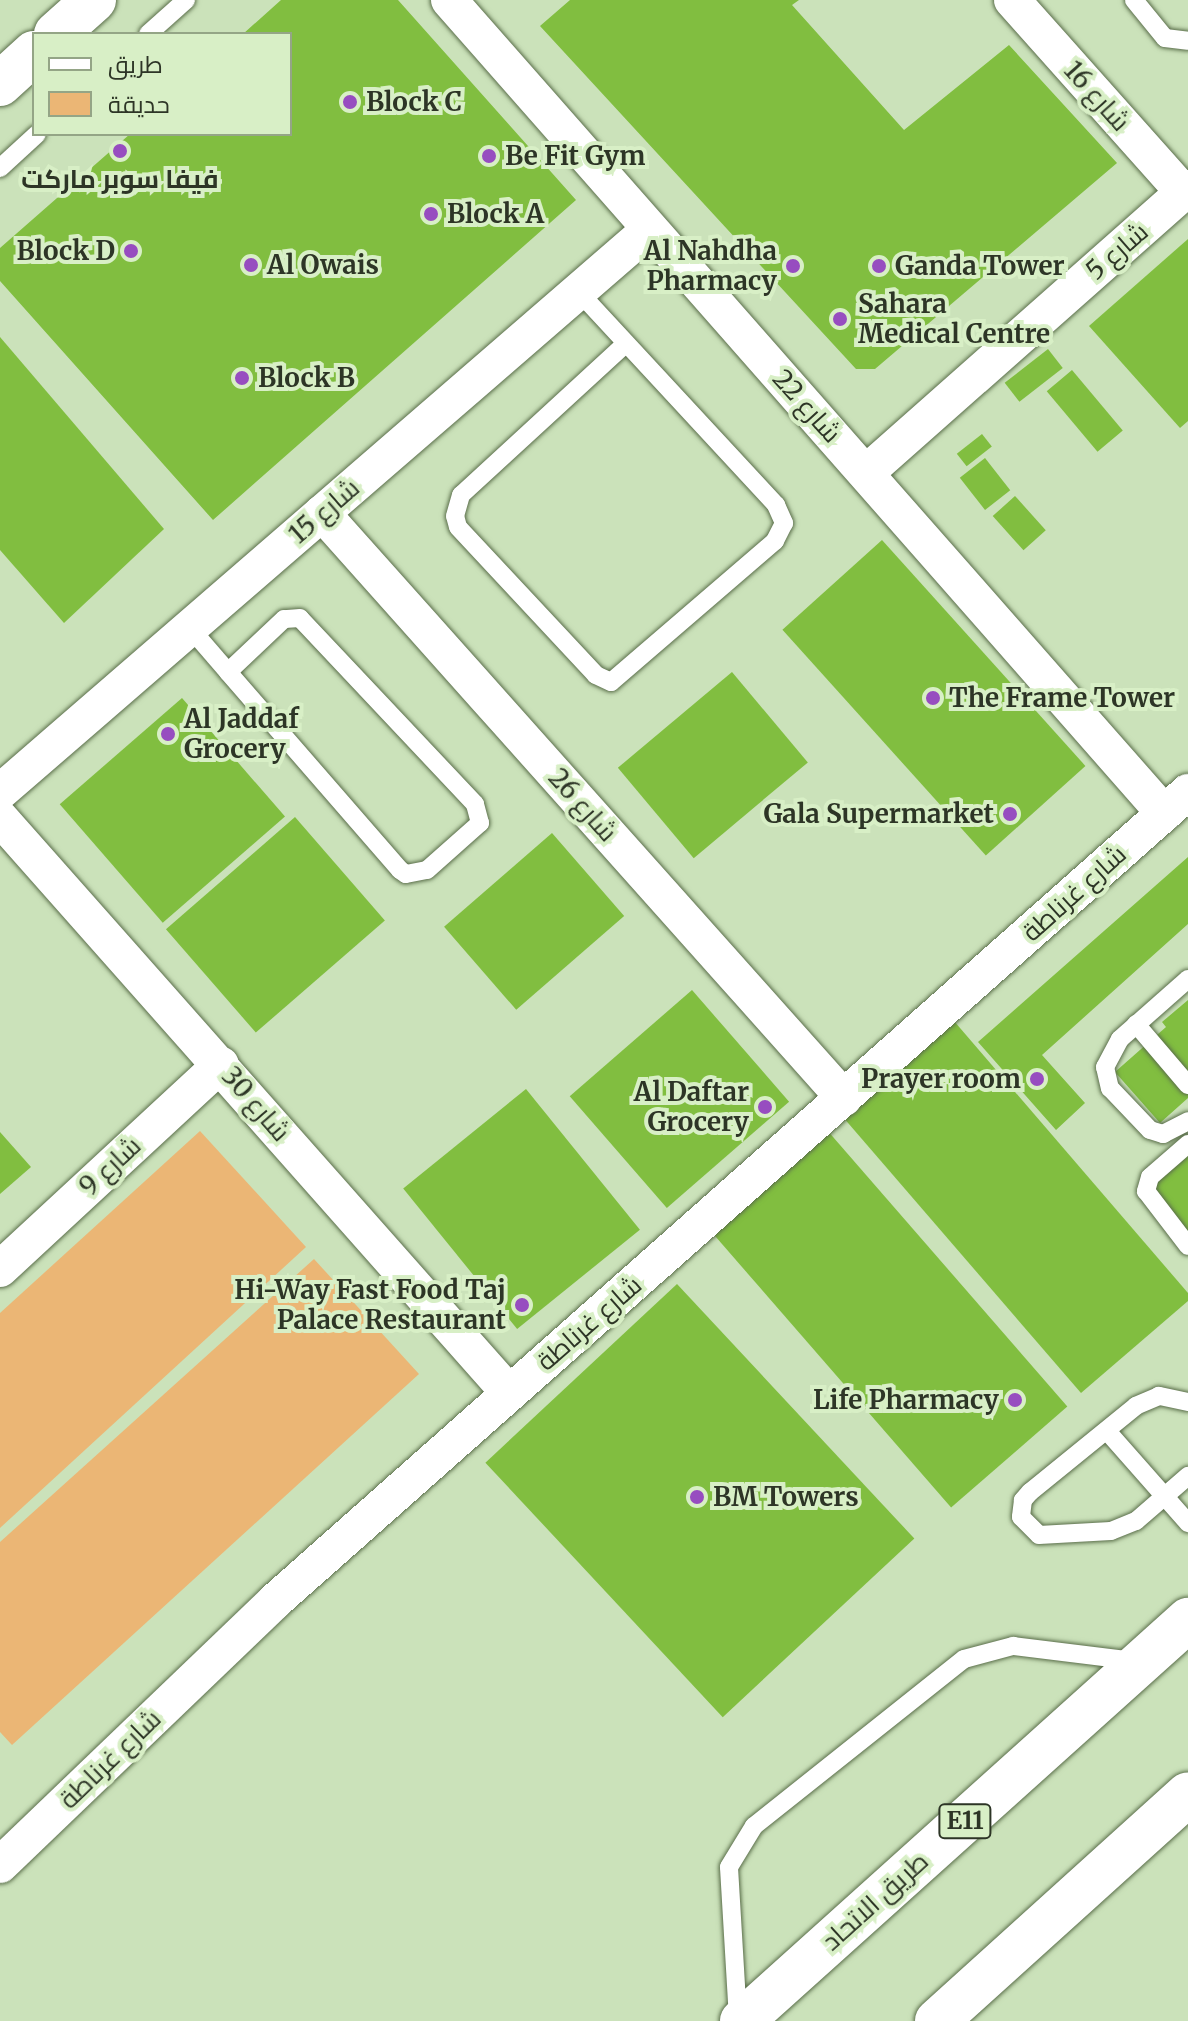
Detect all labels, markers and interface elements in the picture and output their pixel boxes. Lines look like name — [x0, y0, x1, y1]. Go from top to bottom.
legend — [32, 32, 292, 136]
text: طريق — [108, 49, 163, 80]
street label: شارع 16 — [1058, 55, 1136, 137]
place label: Block C — [366, 86, 462, 118]
text: حديقة — [108, 89, 170, 120]
marker: Block C — [341, 93, 359, 111]
place label: Be Fit Gym — [505, 140, 645, 172]
marker: فيفا سوبر ماركت — [111, 142, 129, 160]
marker: Be Fit Gym — [480, 147, 498, 165]
place label: فيفا سوبر ماركت — [21, 163, 219, 195]
place label: Block A — [447, 198, 544, 230]
marker: Block A — [422, 205, 440, 223]
street label: شارع 5 — [1080, 216, 1154, 286]
place label: Block D — [17, 235, 115, 267]
place label: Al Nahdha Pharmacy — [644, 235, 777, 296]
marker: Block D — [122, 242, 140, 260]
place label: Al Owais — [267, 249, 379, 281]
place label: Ganda Tower — [895, 250, 1065, 282]
marker: Al Owais — [242, 256, 260, 274]
marker: Al Nahdha Pharmacy — [784, 257, 802, 275]
marker: Ganda Tower — [870, 257, 888, 275]
place label: Sahara Medical Centre — [858, 288, 1050, 350]
marker: Sahara Medical Centre — [829, 308, 851, 330]
place label: Block B — [258, 362, 355, 394]
street label: شارع 22 — [766, 363, 848, 449]
marker: Block B — [233, 369, 251, 387]
street label: شارع 15 — [283, 472, 365, 550]
place label: The Frame Tower — [949, 682, 1175, 714]
marker: The Frame Tower — [924, 689, 942, 707]
place label: Al Jaddaf Grocery — [184, 703, 299, 764]
marker: Al Jaddaf Grocery — [159, 725, 177, 743]
street label: شارع 26 — [542, 762, 624, 848]
place label: Gala Supermarket — [763, 798, 994, 830]
marker: Gala Supermarket — [1001, 805, 1019, 823]
street label: شارع غرناطة — [1016, 838, 1132, 948]
street label: شارع 30 — [215, 1061, 297, 1147]
place label: Prayer room — [861, 1063, 1021, 1095]
marker: Prayer room — [1028, 1070, 1046, 1088]
place label: Al Daftar Grocery — [634, 1076, 749, 1138]
marker: Al Daftar Grocery — [756, 1098, 774, 1116]
street label: شارع 9 — [73, 1130, 147, 1202]
street label: شارع غرناطة — [530, 1269, 648, 1377]
place label: Hi-Way Fast Food Taj Palace Restaurant — [234, 1274, 506, 1336]
marker: Hi-Way Fast Food Taj Palace Restaurant — [513, 1296, 531, 1314]
place label: Life Pharmacy — [813, 1384, 999, 1416]
marker: Life Pharmacy — [1006, 1391, 1024, 1409]
place label: BM Towers — [713, 1481, 859, 1513]
marker: BM Towers — [688, 1488, 706, 1506]
street label: شارع غرناطة — [53, 1703, 167, 1815]
road number: E11 — [937, 1801, 993, 1841]
street label: طريق الاتحاد — [815, 1845, 935, 1957]

